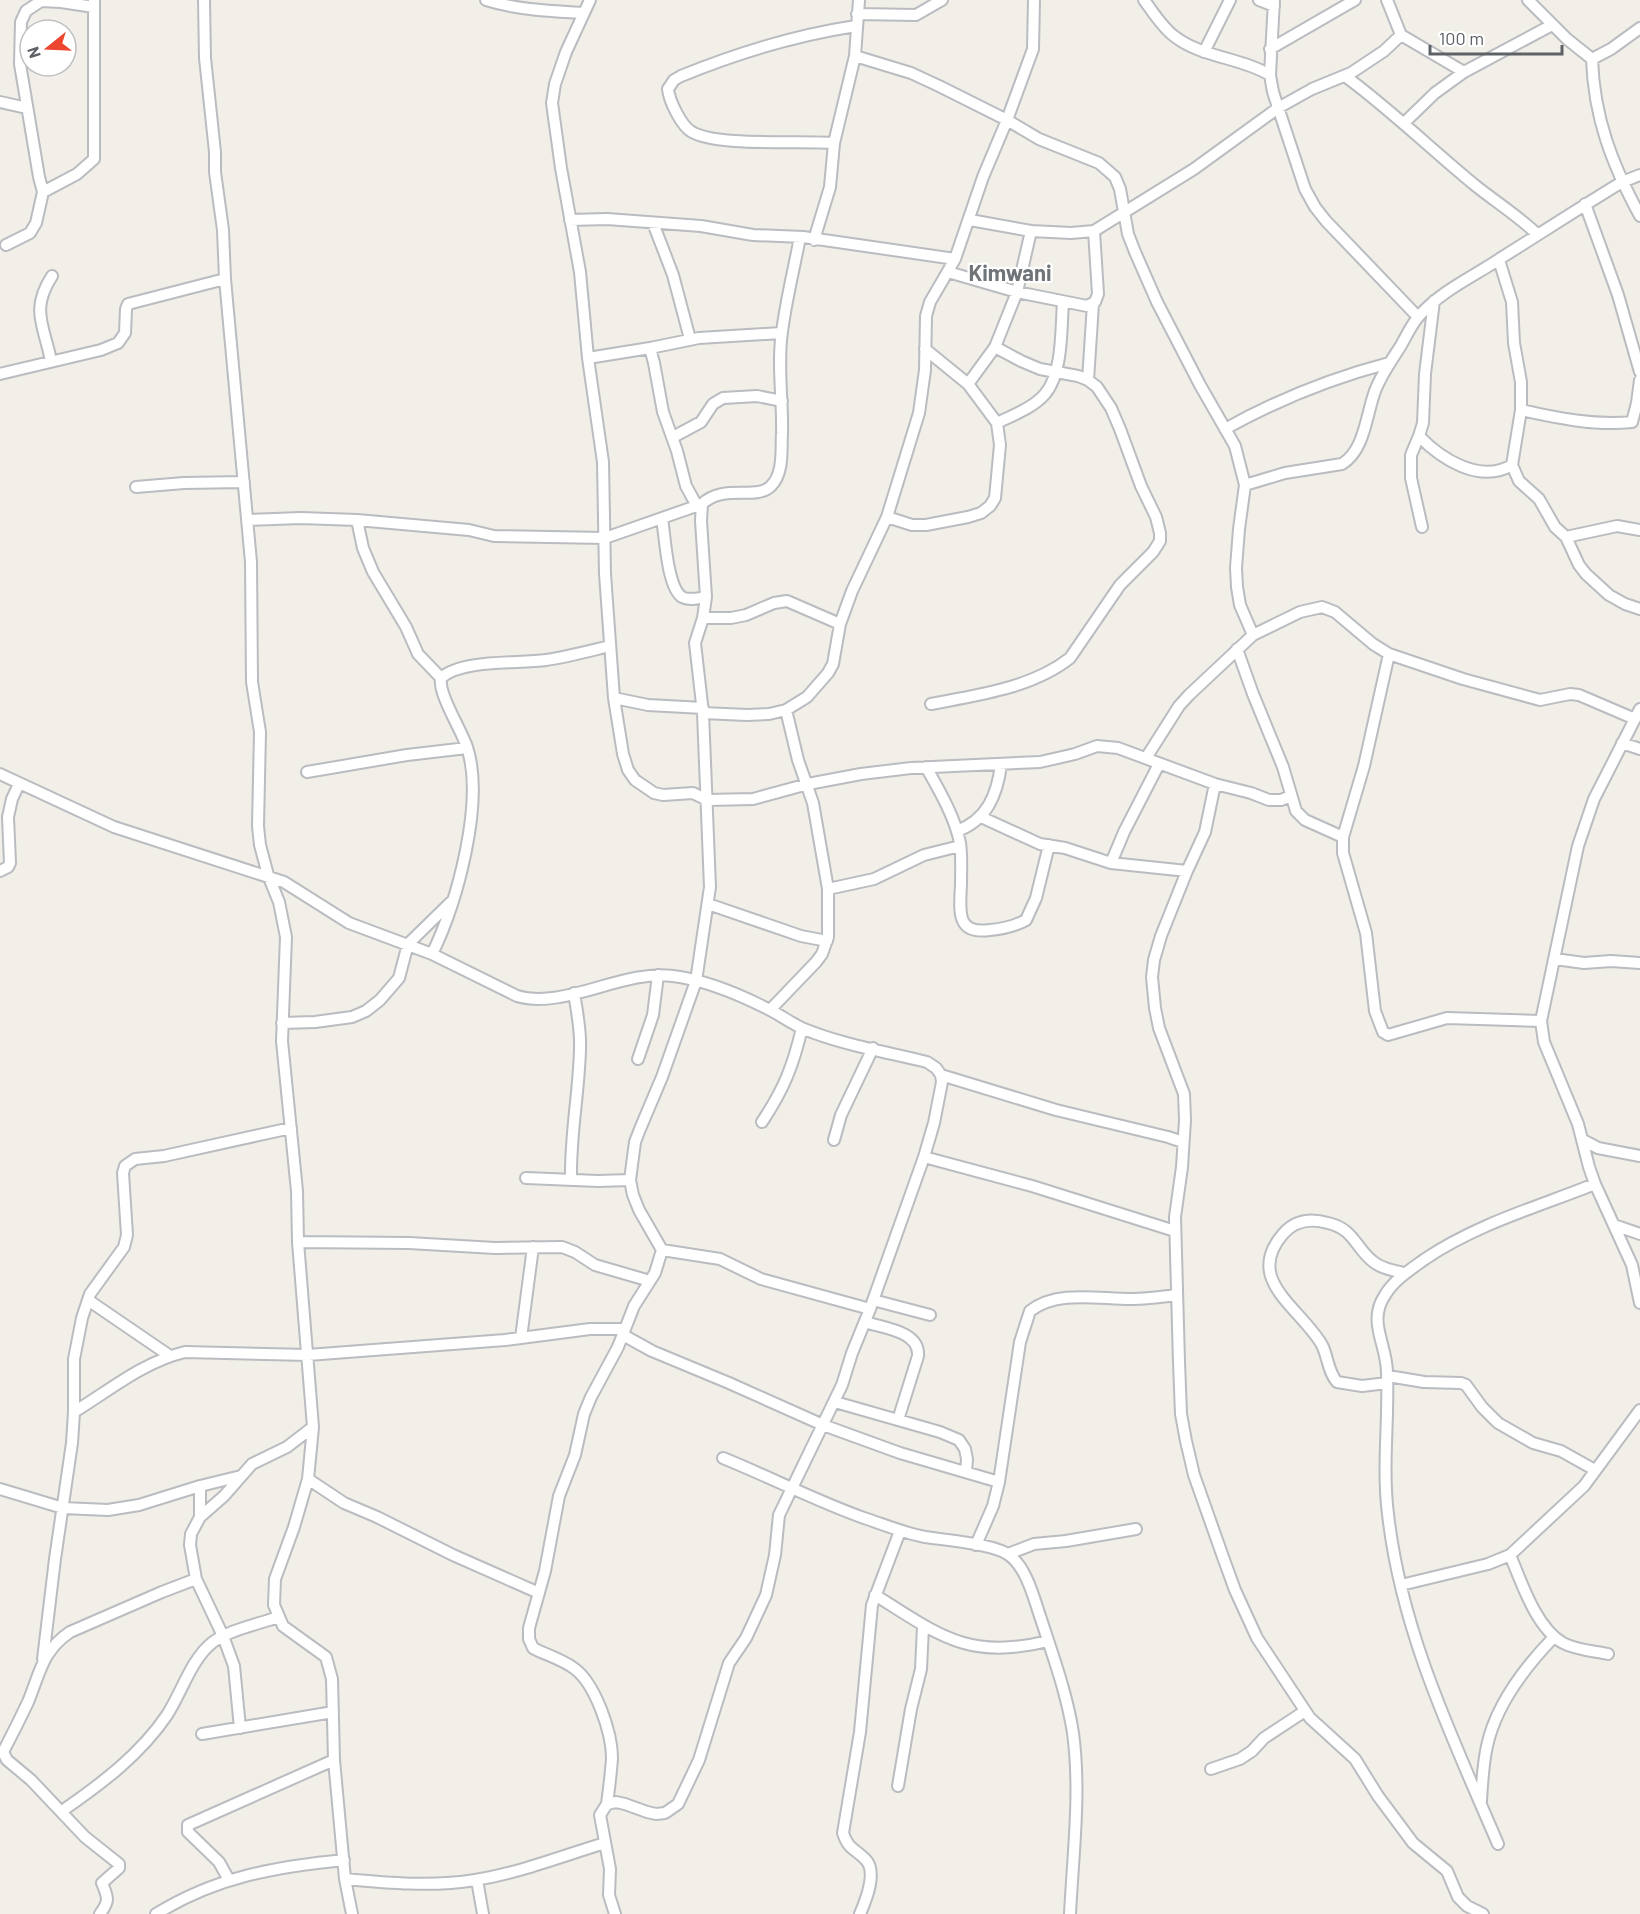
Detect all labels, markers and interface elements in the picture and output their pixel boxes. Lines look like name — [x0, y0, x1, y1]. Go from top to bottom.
north arrow — [18, 18, 78, 78]
scale bar — [1430, 18, 1562, 56]
text: 100 m — [1439, 27, 1484, 49]
text: N — [23, 45, 44, 61]
district label: Kimwani — [968, 259, 1052, 285]

